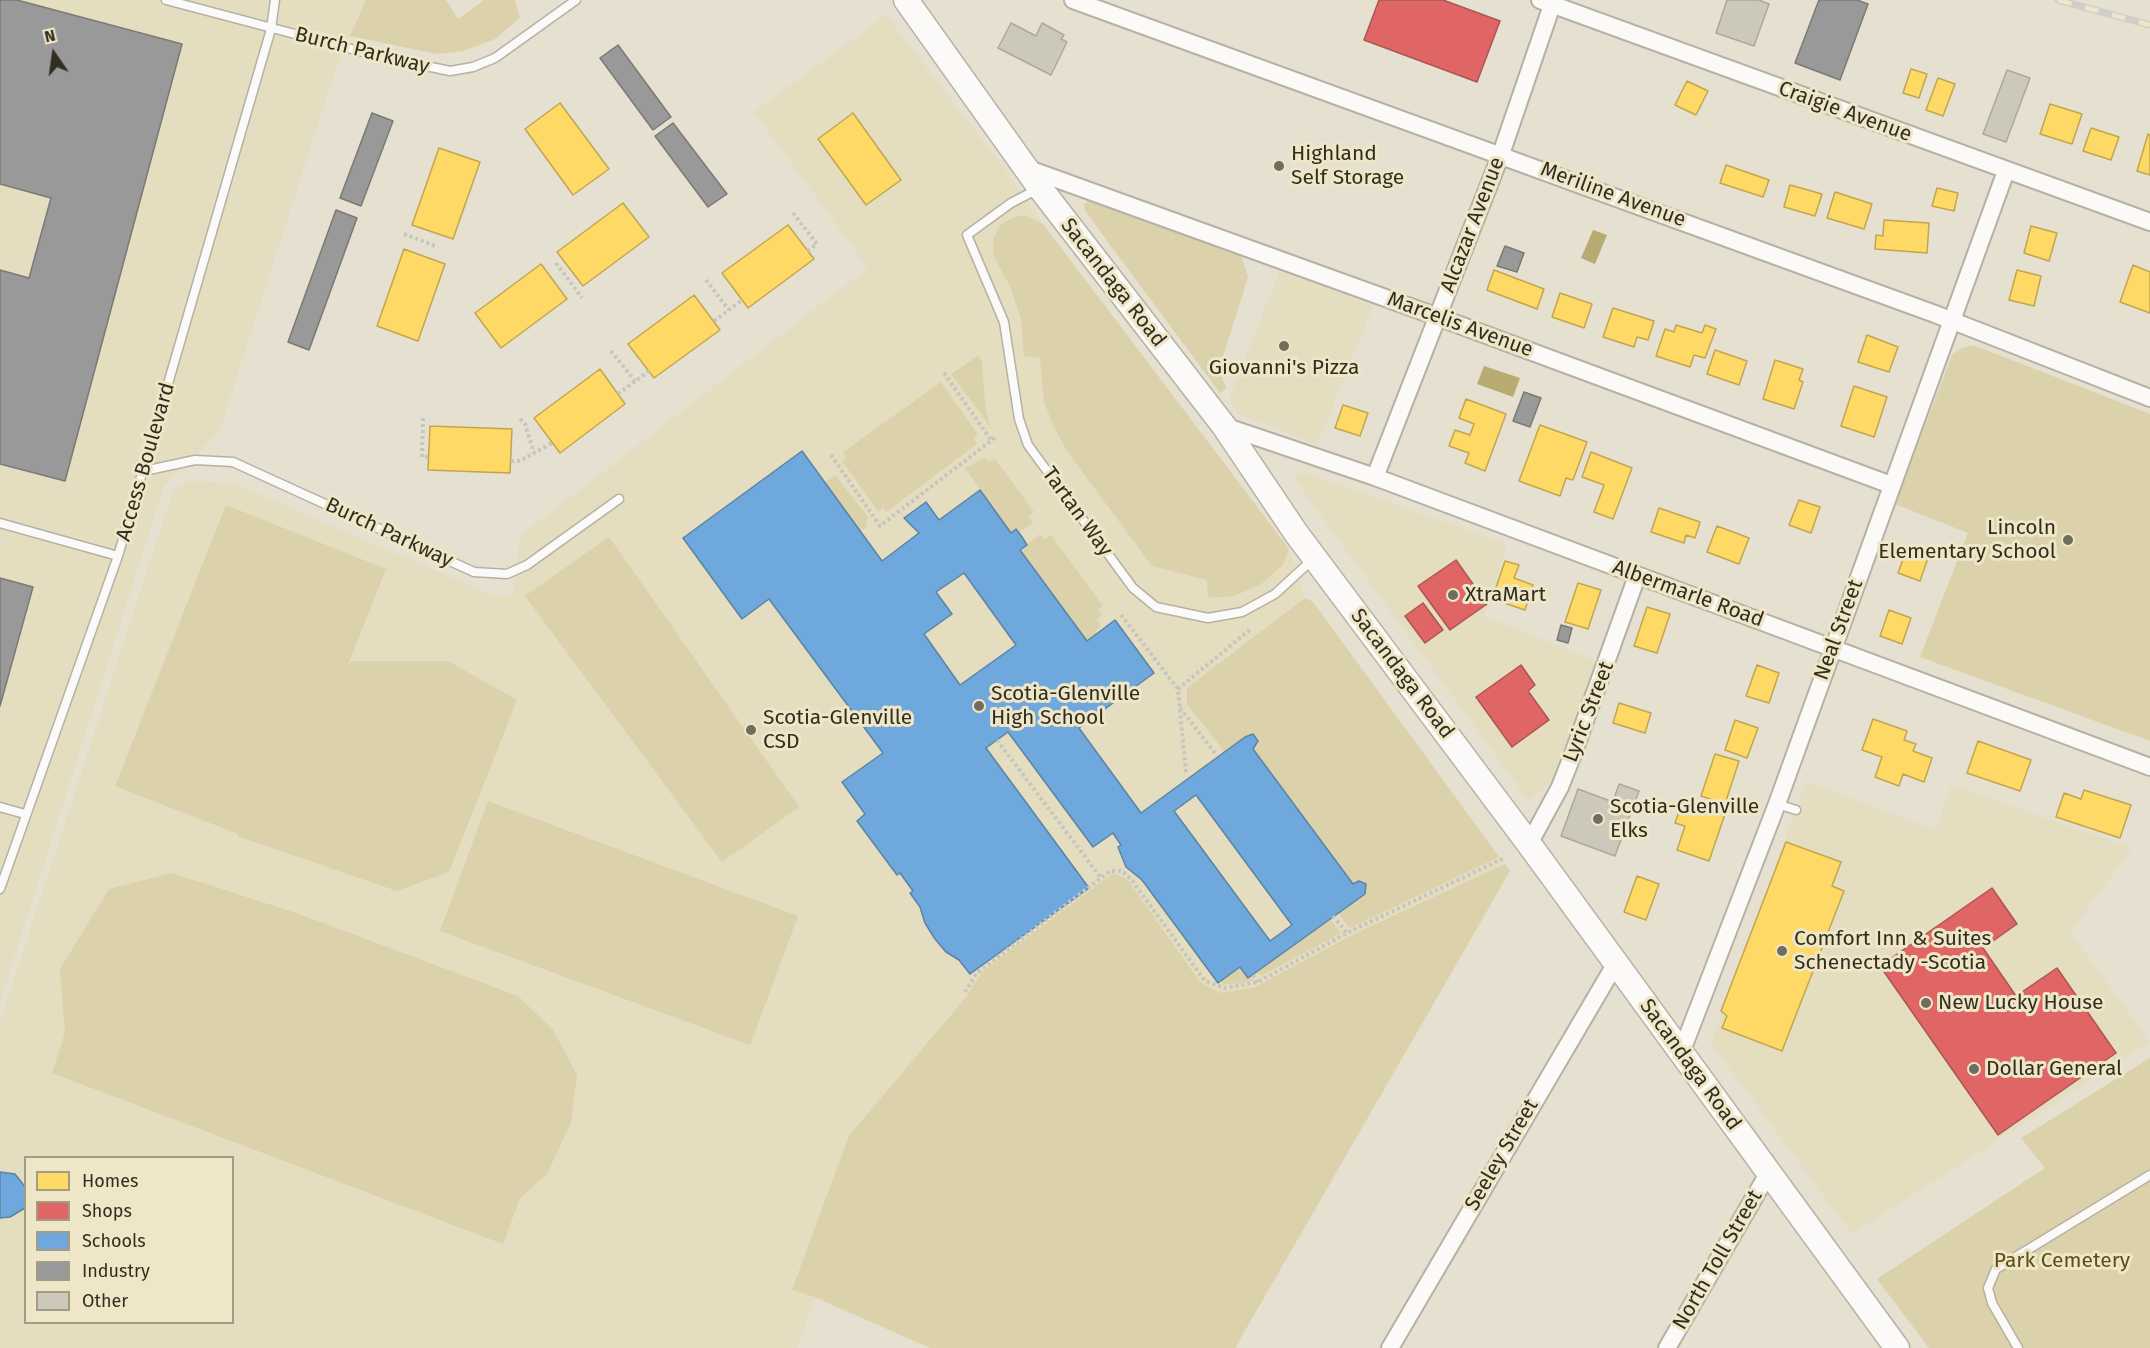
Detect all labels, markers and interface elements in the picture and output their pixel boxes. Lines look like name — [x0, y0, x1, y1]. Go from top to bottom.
street label: Burch Parkway — [292, 22, 432, 80]
north arrow — [24, 24, 84, 84]
text: N — [43, 26, 57, 46]
street label: Craigie Avenue — [1775, 76, 1915, 148]
place label: Highland Self Storage — [1291, 141, 1404, 191]
street label: Alcazar Avenue — [1436, 154, 1510, 296]
street label: Meriline Avenue — [1537, 157, 1689, 233]
marker: Highland Self Storage — [1272, 159, 1286, 173]
street label: Sacandaga Road — [1055, 214, 1171, 352]
street label: Marcelis Avenue — [1384, 287, 1536, 363]
marker: Giovanni's Pizza — [1277, 339, 1291, 353]
place label: Giovanni's Pizza — [1209, 355, 1359, 381]
street label: Access Boulevard — [111, 380, 181, 544]
street label: Tartan Way — [1036, 462, 1118, 562]
street label: Burch Parkway — [321, 492, 457, 574]
place label: Lincoln Elementary School — [1878, 515, 2056, 565]
marker: Lincoln Elementary School — [2061, 533, 2075, 547]
street label: Albermarle Road — [1609, 555, 1767, 633]
street label: Neal Street — [1809, 576, 1869, 684]
place label: XtraMart — [1465, 582, 1546, 608]
marker: XtraMart — [1446, 588, 1460, 602]
street label: Sacandaga Road — [1345, 604, 1459, 744]
street label: Lyric Street — [1558, 658, 1620, 766]
place label: Scotia-Glenville High School — [991, 681, 1140, 731]
marker: Scotia-Glenville High School — [972, 699, 986, 713]
place label: Scotia-Glenville CSD — [763, 705, 912, 755]
marker: Scotia-Glenville CSD — [744, 723, 758, 737]
place label: Scotia-Glenville Elks — [1610, 794, 1759, 844]
marker: Scotia-Glenville Elks — [1591, 812, 1605, 826]
place label: Comfort Inn & Suites Schenectady -Scotia — [1794, 926, 1991, 976]
marker: Comfort Inn & Suites Schenectady -Scotia — [1775, 944, 1789, 958]
place label: New Lucky House — [1938, 990, 2103, 1016]
street label: Sacandaga Road — [1634, 994, 1746, 1136]
marker: New Lucky House — [1919, 996, 1933, 1010]
place label: Dollar General — [1986, 1056, 2122, 1082]
marker: Dollar General — [1967, 1062, 1981, 1076]
street label: Seeley Street — [1460, 1095, 1544, 1215]
legend — [24, 1156, 234, 1324]
text: Homes — [82, 1170, 138, 1192]
street label: North Toll Street — [1668, 1186, 1768, 1334]
text: Shops — [82, 1200, 132, 1222]
text: Schools — [82, 1230, 146, 1252]
park label: Park Cemetery — [1994, 1248, 2130, 1274]
text: Industry — [82, 1260, 150, 1282]
text: Other — [82, 1290, 128, 1312]

